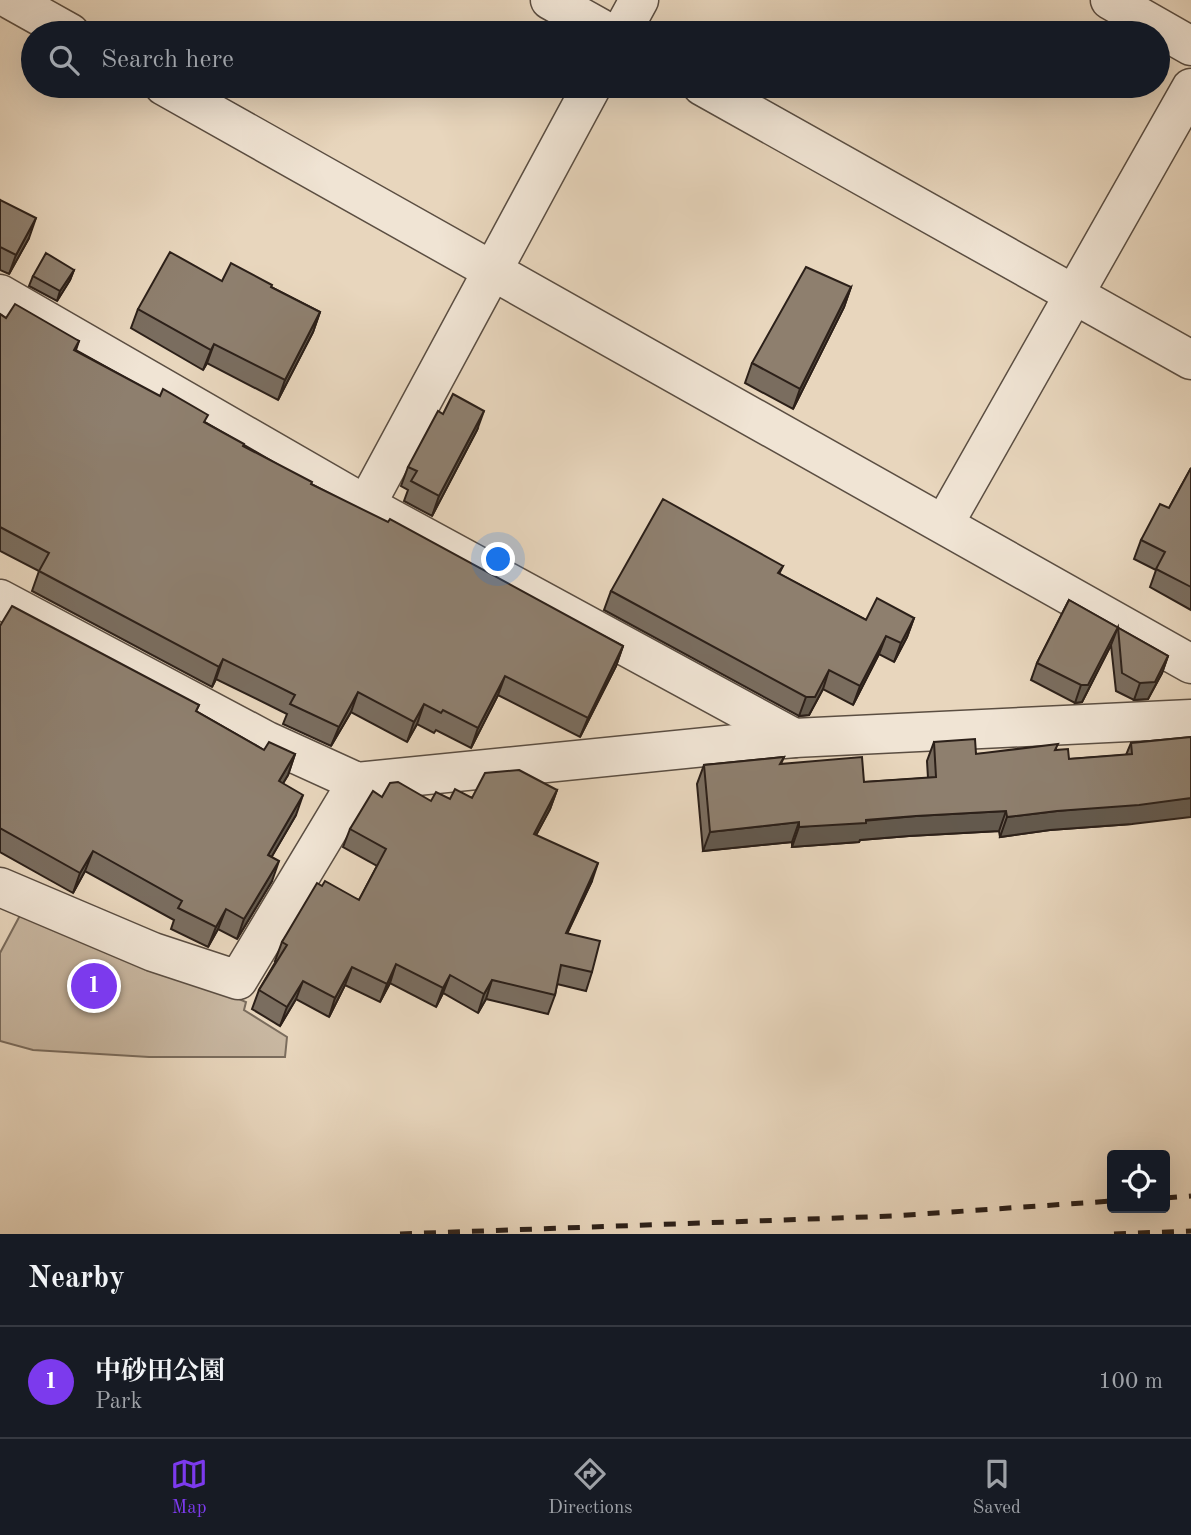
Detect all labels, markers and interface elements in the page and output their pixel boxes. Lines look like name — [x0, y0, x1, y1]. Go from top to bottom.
search box — [21, 21, 1170, 98]
icon: search — [45, 41, 83, 79]
text: Search here — [101, 47, 234, 73]
your location — [481, 542, 515, 576]
pin: 1 — [71, 960, 117, 1012]
map controls — [1107, 1150, 1170, 1213]
button: locate — [1107, 1150, 1170, 1213]
text: Nearby — [28, 1264, 125, 1294]
text: 中砂田公園 — [95, 1359, 225, 1385]
text: 1 — [44, 1370, 58, 1393]
text: 100 m — [1098, 1370, 1163, 1393]
text: Park — [95, 1390, 142, 1413]
tab: Map — [170, 1455, 208, 1520]
tab: Directions — [548, 1455, 633, 1520]
tab: Saved — [973, 1455, 1021, 1520]

